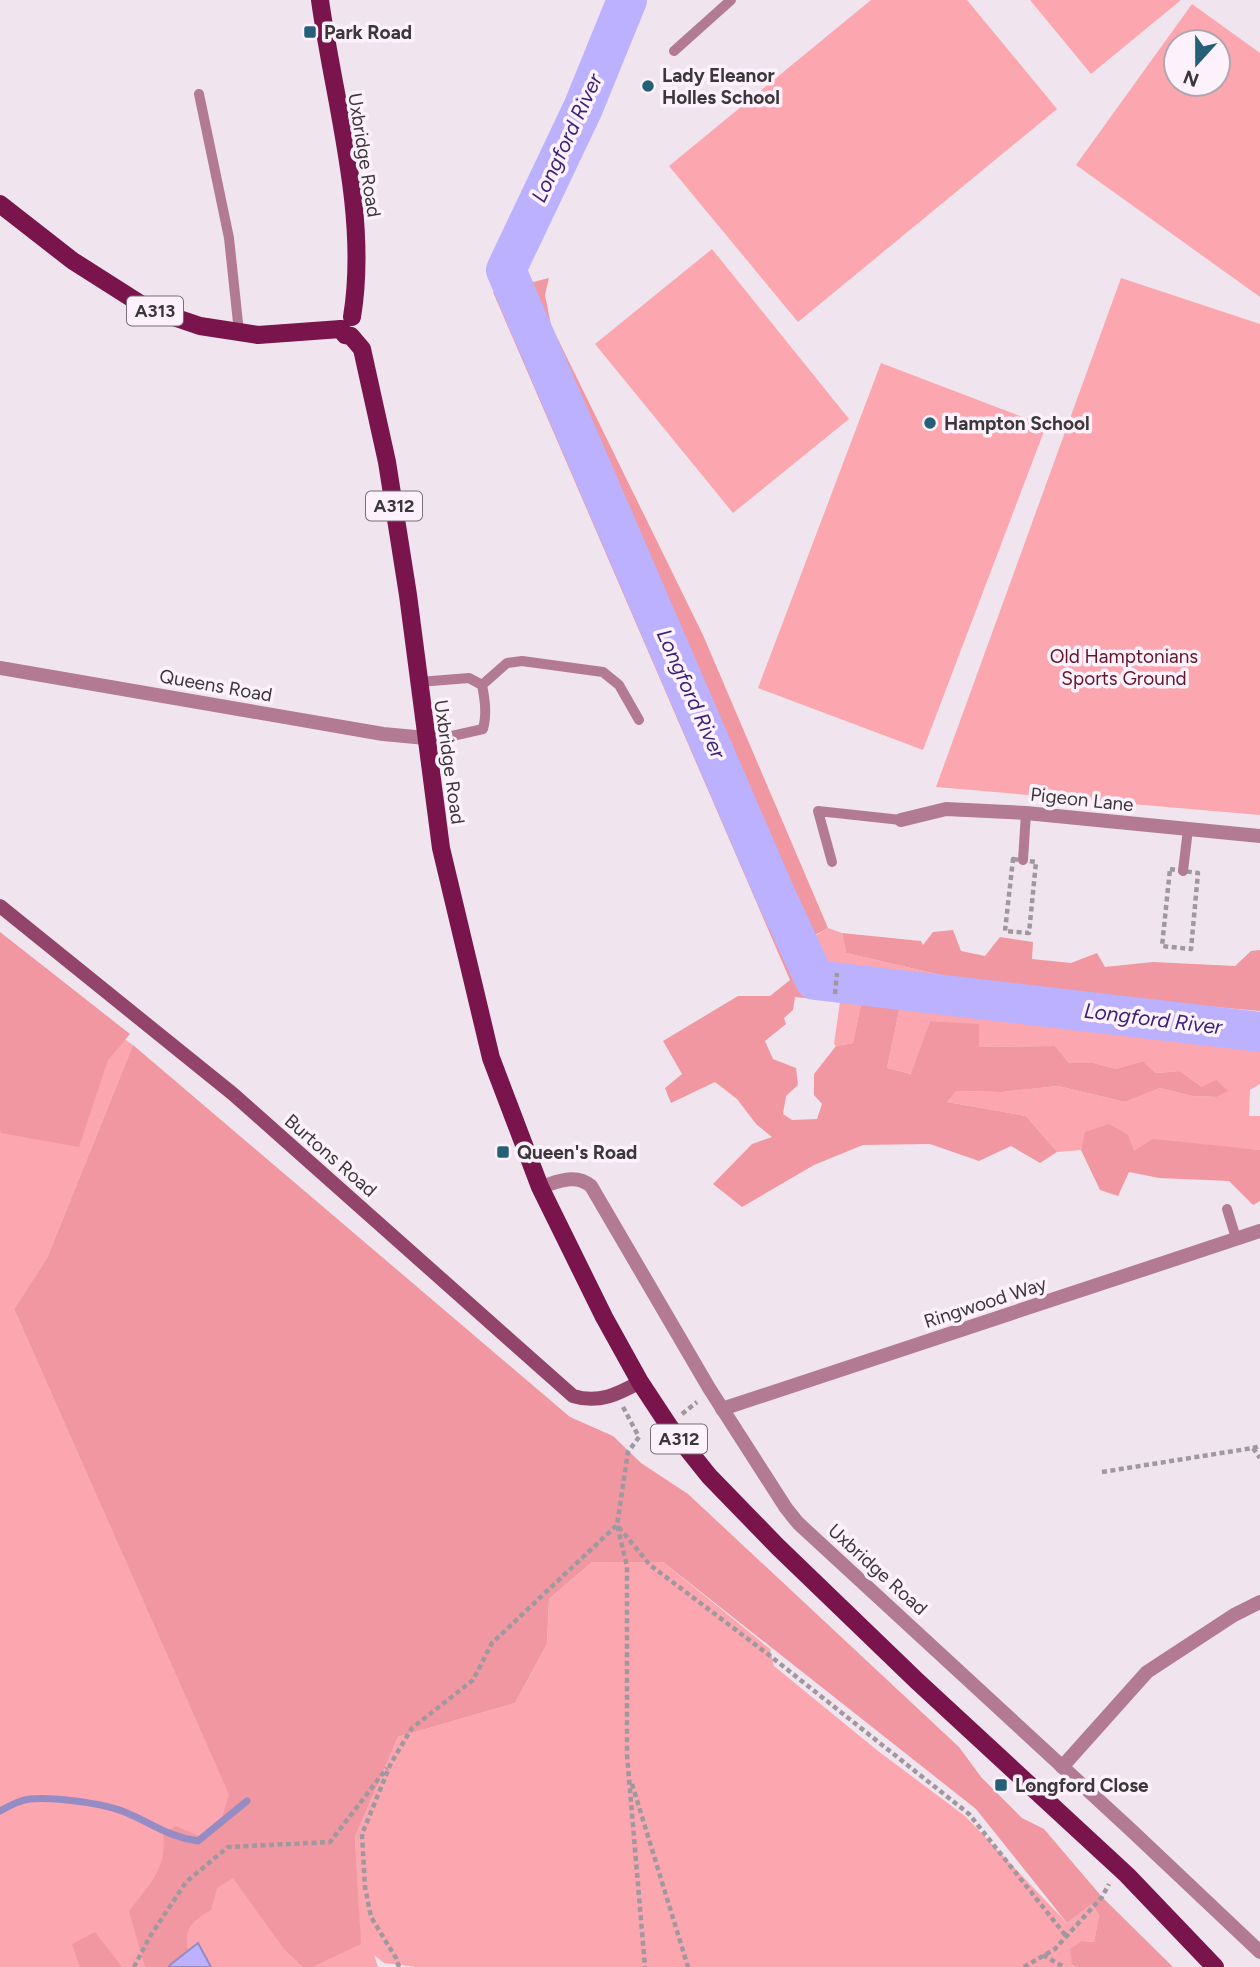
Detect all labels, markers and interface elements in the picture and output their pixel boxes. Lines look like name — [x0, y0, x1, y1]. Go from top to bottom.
place label: Park Road — [324, 21, 412, 44]
marker: Park Road — [302, 24, 318, 40]
north arrow — [1162, 28, 1232, 98]
place label: Lady Eleanor Holles School — [662, 64, 780, 109]
text: N — [1180, 65, 1202, 92]
water label: Longford River — [526, 69, 608, 206]
marker: Lady Eleanor Holles School — [640, 78, 656, 94]
street label: Uxbridge Road — [343, 91, 386, 219]
road number: A313 — [127, 296, 183, 326]
place label: Hampton School — [944, 412, 1090, 435]
marker: Hampton School — [922, 415, 938, 431]
road number: A312 — [366, 492, 422, 520]
water label: Longford River — [652, 625, 731, 763]
park label: Old Hamptonians Sports Ground — [1050, 645, 1198, 690]
street label: Queens Road — [158, 664, 274, 707]
street label: Uxbridge Road — [429, 698, 470, 826]
street label: Pigeon Lane — [1029, 783, 1135, 816]
water label: Longford River — [1083, 998, 1224, 1039]
street label: Burtons Road — [280, 1109, 381, 1202]
place label: Queen's Road — [517, 1141, 637, 1164]
marker: Queen's Road — [495, 1144, 511, 1160]
street label: Ringwood Way — [921, 1272, 1049, 1333]
road number: A312 — [651, 1424, 707, 1454]
street label: Uxbridge Road — [823, 1519, 932, 1620]
place label: Longford Close — [1015, 1774, 1149, 1797]
marker: Longford Close — [993, 1777, 1009, 1793]

